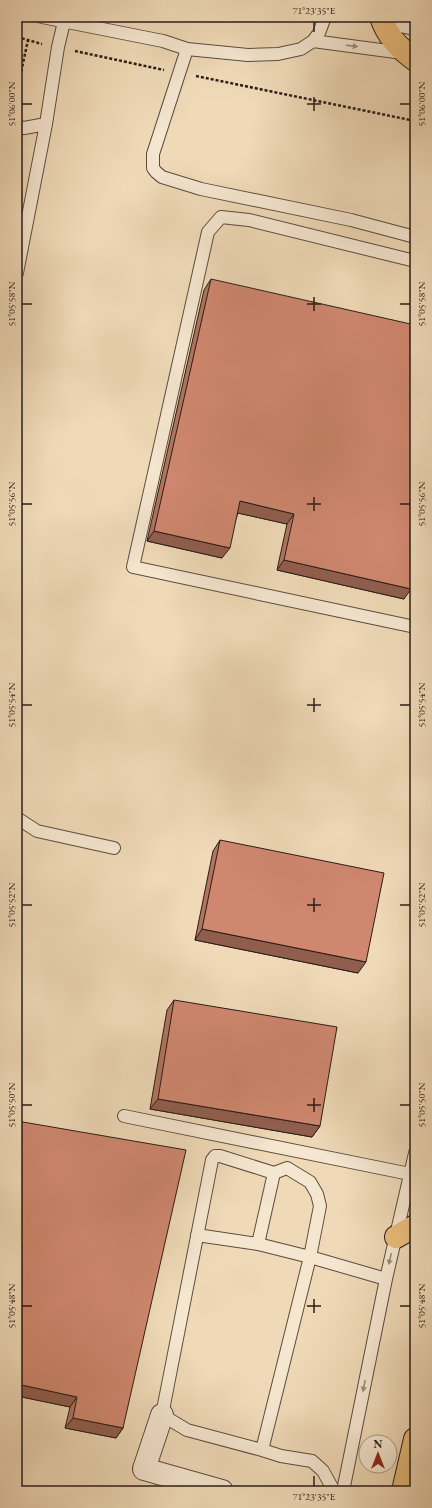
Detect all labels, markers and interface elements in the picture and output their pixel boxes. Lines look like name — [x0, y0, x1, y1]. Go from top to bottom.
text: 71°23'35"E — [293, 4, 336, 17]
one-way arrow — [346, 43, 358, 50]
text: 51°06'00"N — [5, 81, 18, 126]
text: 51°06'00"N — [415, 81, 428, 126]
text: 51°05'58"N — [5, 281, 18, 326]
text: 51°05'58"N — [415, 281, 428, 326]
text: 51°05'56"N — [5, 481, 18, 526]
text: 51°05'56"N — [415, 481, 428, 526]
text: 51°05'54"N — [5, 682, 18, 727]
text: 51°05'54"N — [415, 682, 428, 727]
text: 51°05'52"N — [5, 882, 18, 927]
text: 51°05'52"N — [415, 882, 428, 927]
text: 51°05'50"N — [5, 1082, 18, 1127]
text: 51°05'50"N — [415, 1082, 428, 1127]
one-way arrow — [387, 1253, 393, 1265]
text: 51°05'48"N — [5, 1283, 18, 1328]
text: 51°05'48"N — [415, 1283, 428, 1328]
one-way arrow — [361, 1380, 367, 1392]
north arrow — [358, 1434, 398, 1474]
text: N — [374, 1437, 383, 1451]
text: 71°23'35"E — [293, 1490, 336, 1503]

